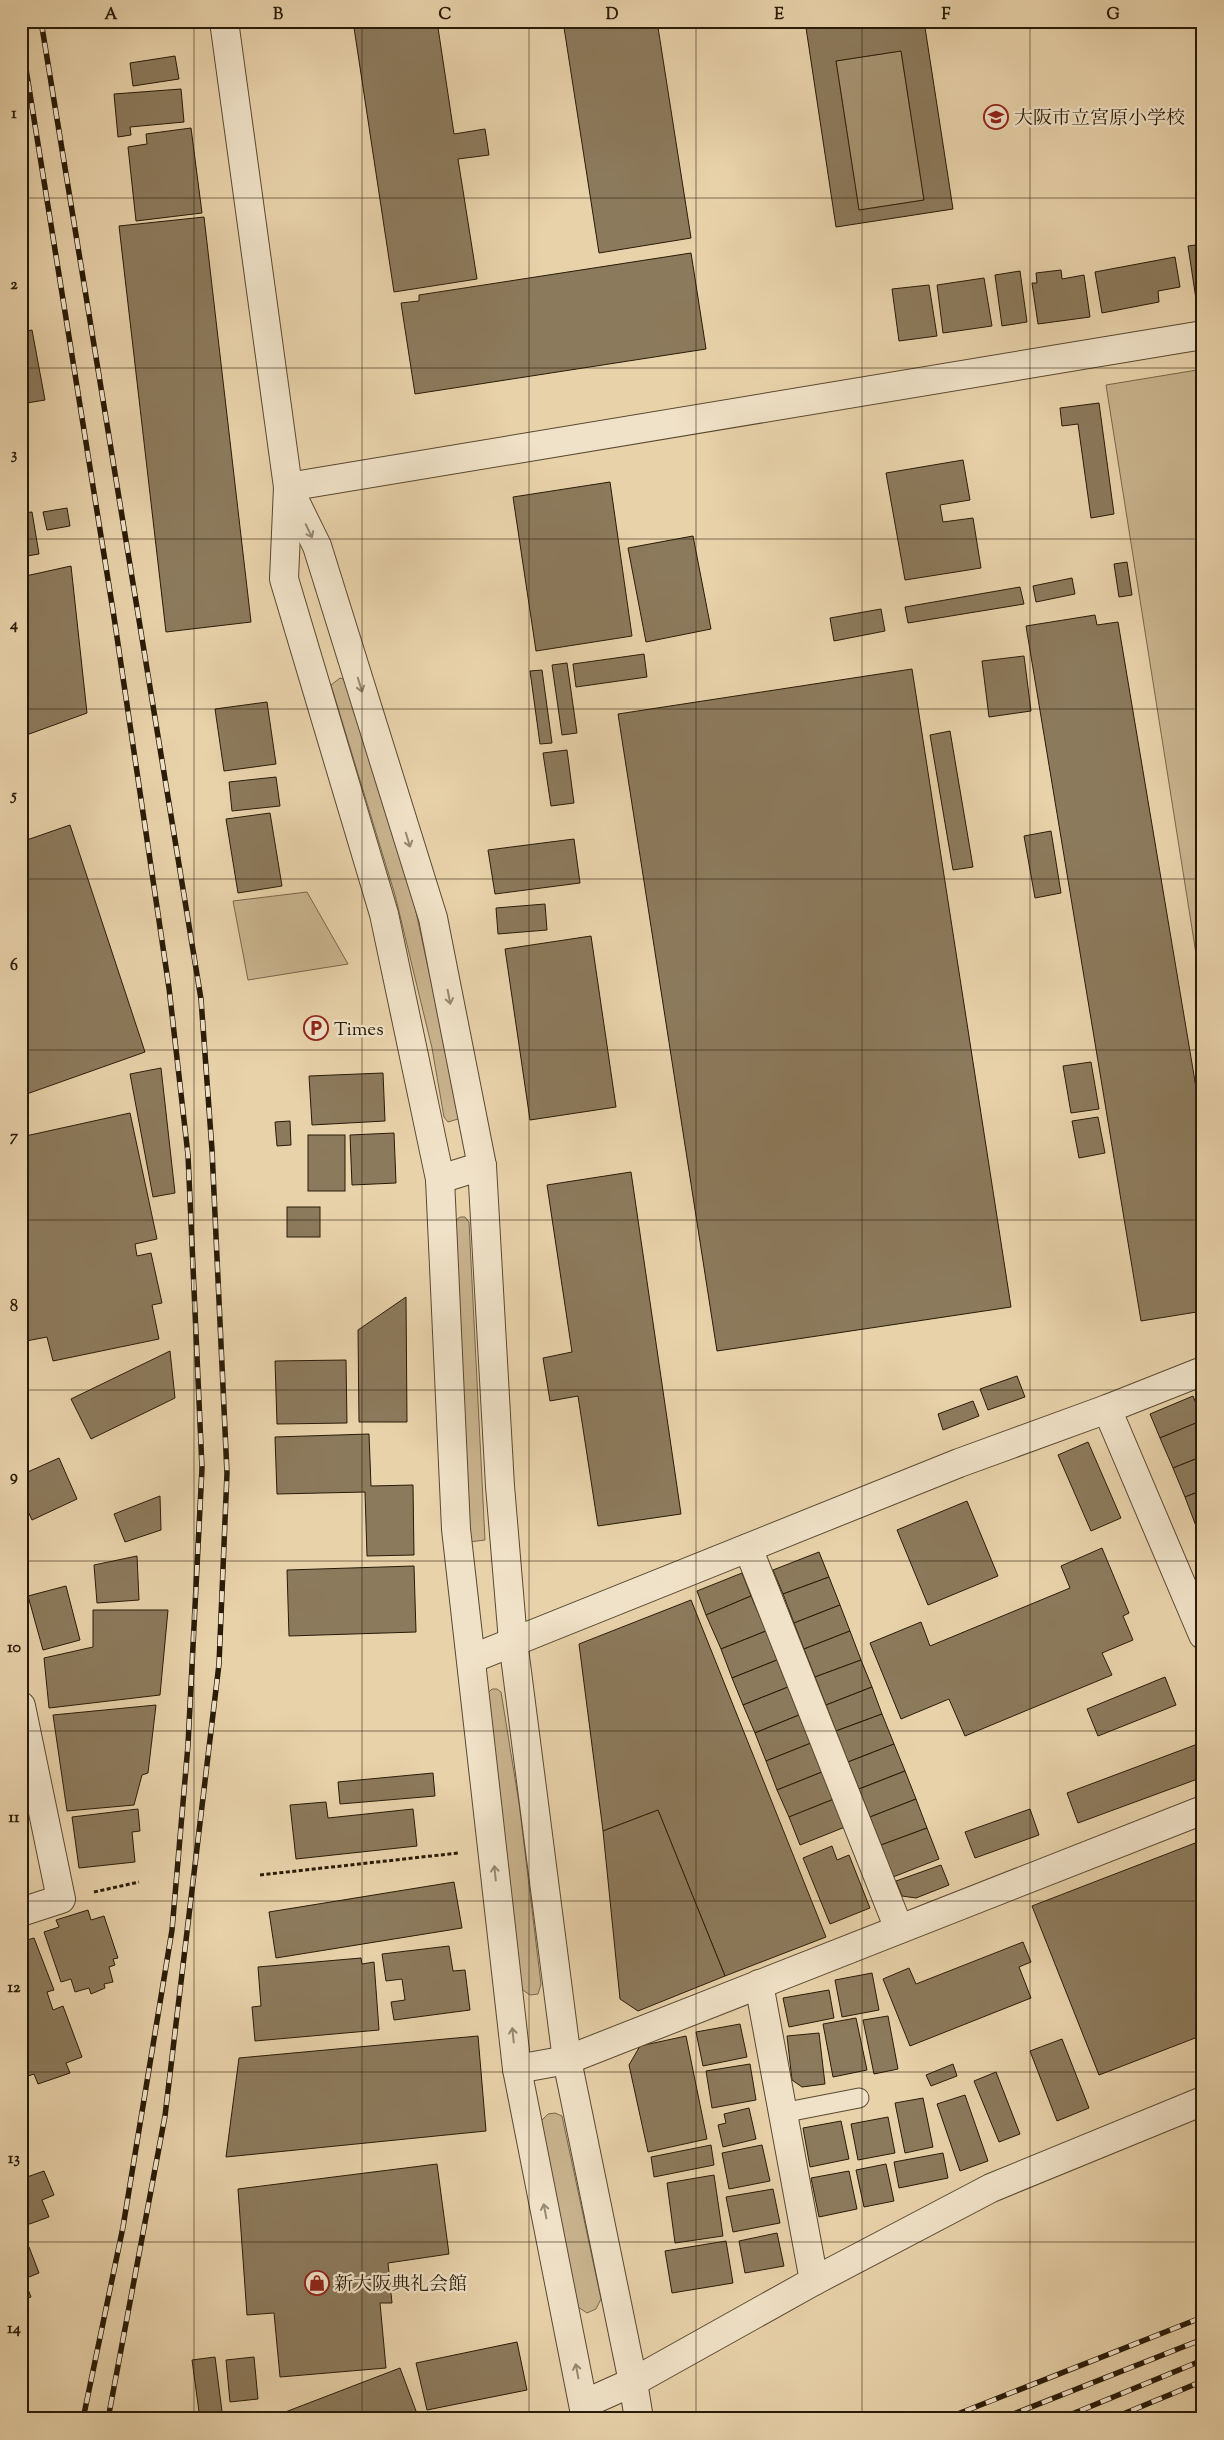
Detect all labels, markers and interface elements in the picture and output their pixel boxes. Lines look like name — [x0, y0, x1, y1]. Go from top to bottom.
text: A — [105, 4, 118, 27]
text: B — [273, 4, 283, 27]
text: C — [439, 4, 452, 27]
text: D — [606, 4, 619, 27]
text: E — [774, 4, 784, 27]
text: F — [942, 4, 951, 27]
text: G — [1106, 4, 1120, 27]
text: 1 — [11, 103, 17, 126]
school or university icon: 大阪市立宮原小学校 — [983, 104, 1009, 130]
place label: 大阪市立宮原小学校 — [1014, 106, 1185, 133]
text: 2 — [10, 274, 18, 297]
text: 3 — [11, 444, 18, 467]
one-way arrow — [305, 523, 314, 538]
text: 4 — [9, 614, 18, 637]
one-way arrow — [356, 677, 365, 692]
text: 5 — [9, 785, 17, 808]
one-way arrow — [404, 832, 414, 848]
text: 6 — [10, 955, 18, 978]
one-way arrow — [444, 989, 454, 1005]
parking icon: Times — [303, 1015, 329, 1041]
place label: Times — [334, 1017, 384, 1044]
text: 7 — [10, 1126, 19, 1149]
text: 8 — [10, 1296, 18, 1319]
text: 9 — [10, 1466, 18, 1489]
text: 10 — [7, 1637, 21, 1660]
text: 11 — [9, 1807, 20, 1830]
one-way arrow — [490, 1865, 500, 1881]
text: 12 — [8, 1977, 21, 2000]
one-way arrow — [508, 2027, 518, 2043]
text: 13 — [8, 2148, 20, 2171]
one-way arrow — [540, 2204, 549, 2220]
shop icon: 新大阪典礼会館 — [304, 2270, 330, 2296]
place label: 新大阪典礼会館 — [334, 2272, 467, 2299]
text: 14 — [7, 2318, 21, 2341]
one-way arrow — [572, 2363, 582, 2379]

